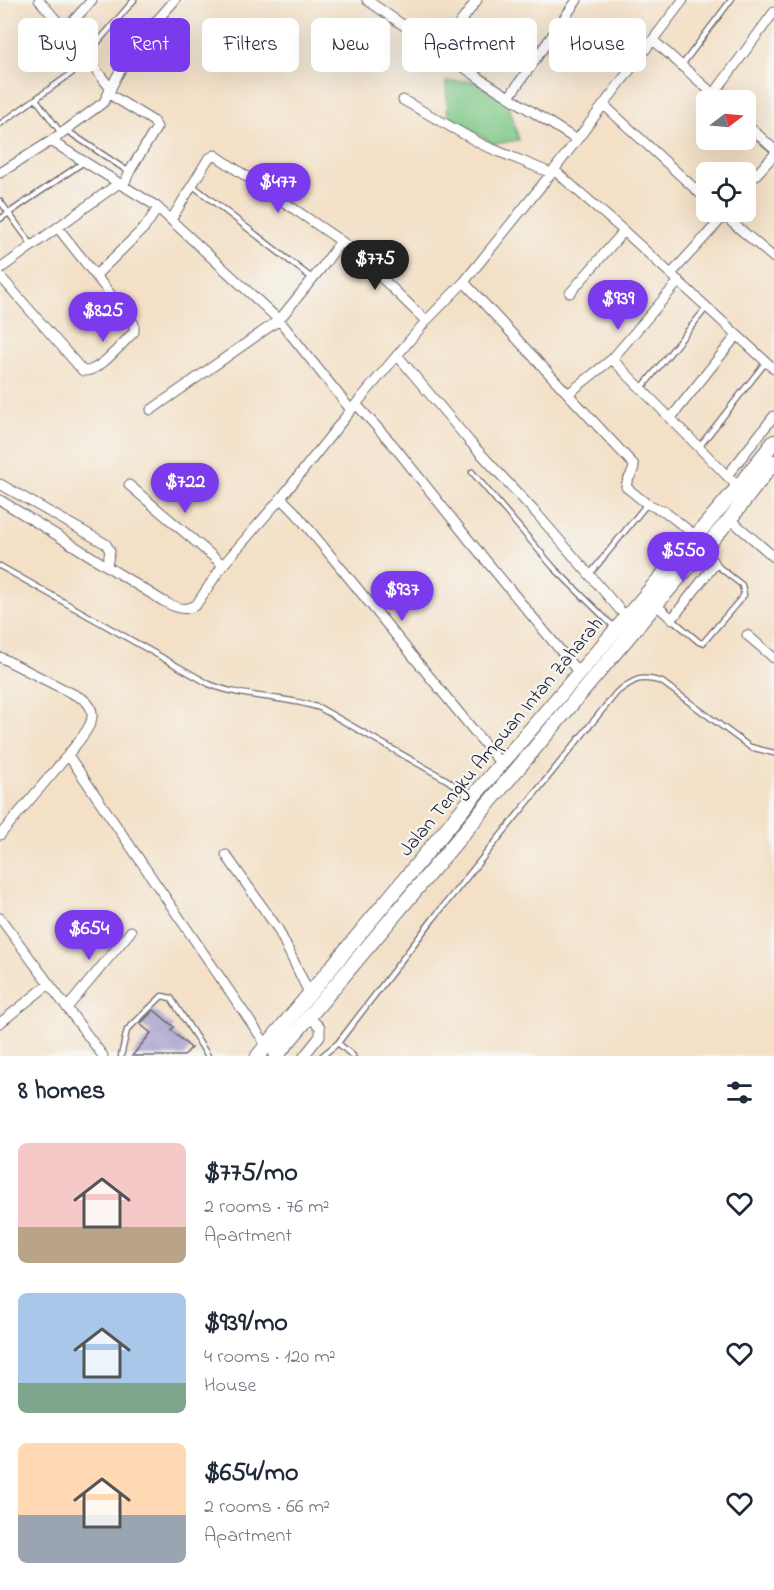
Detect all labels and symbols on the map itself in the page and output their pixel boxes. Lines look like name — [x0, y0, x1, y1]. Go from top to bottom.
north arrow — [696, 90, 756, 150]
pin: $477 — [242, 163, 314, 214]
pin: $775 — [339, 240, 411, 291]
pin: $939 — [582, 280, 654, 331]
pin: $825 — [67, 292, 139, 343]
pin: $722 — [149, 463, 221, 514]
pin: $550 — [647, 532, 719, 583]
pin: $937 — [366, 571, 438, 622]
street label: Jalan Tengku Ampuan Intan Zaharah — [393, 612, 612, 864]
pin: $654 — [53, 910, 125, 961]

